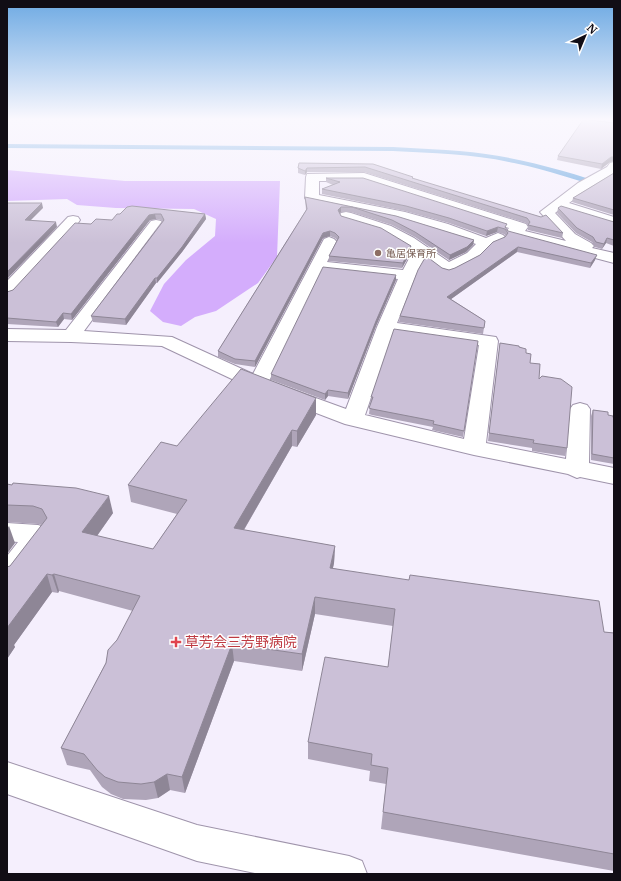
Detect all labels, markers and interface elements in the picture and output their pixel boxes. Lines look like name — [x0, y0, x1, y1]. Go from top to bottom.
north arrow — [565, 16, 605, 56]
text: N — [584, 21, 600, 37]
place label: 亀居保育所 — [386, 247, 436, 260]
marker: 亀居保育所 — [373, 248, 383, 258]
place label: 草芳会三芳野病院 — [185, 633, 297, 651]
marker: 草芳会三芳野病院 — [170, 636, 182, 648]

